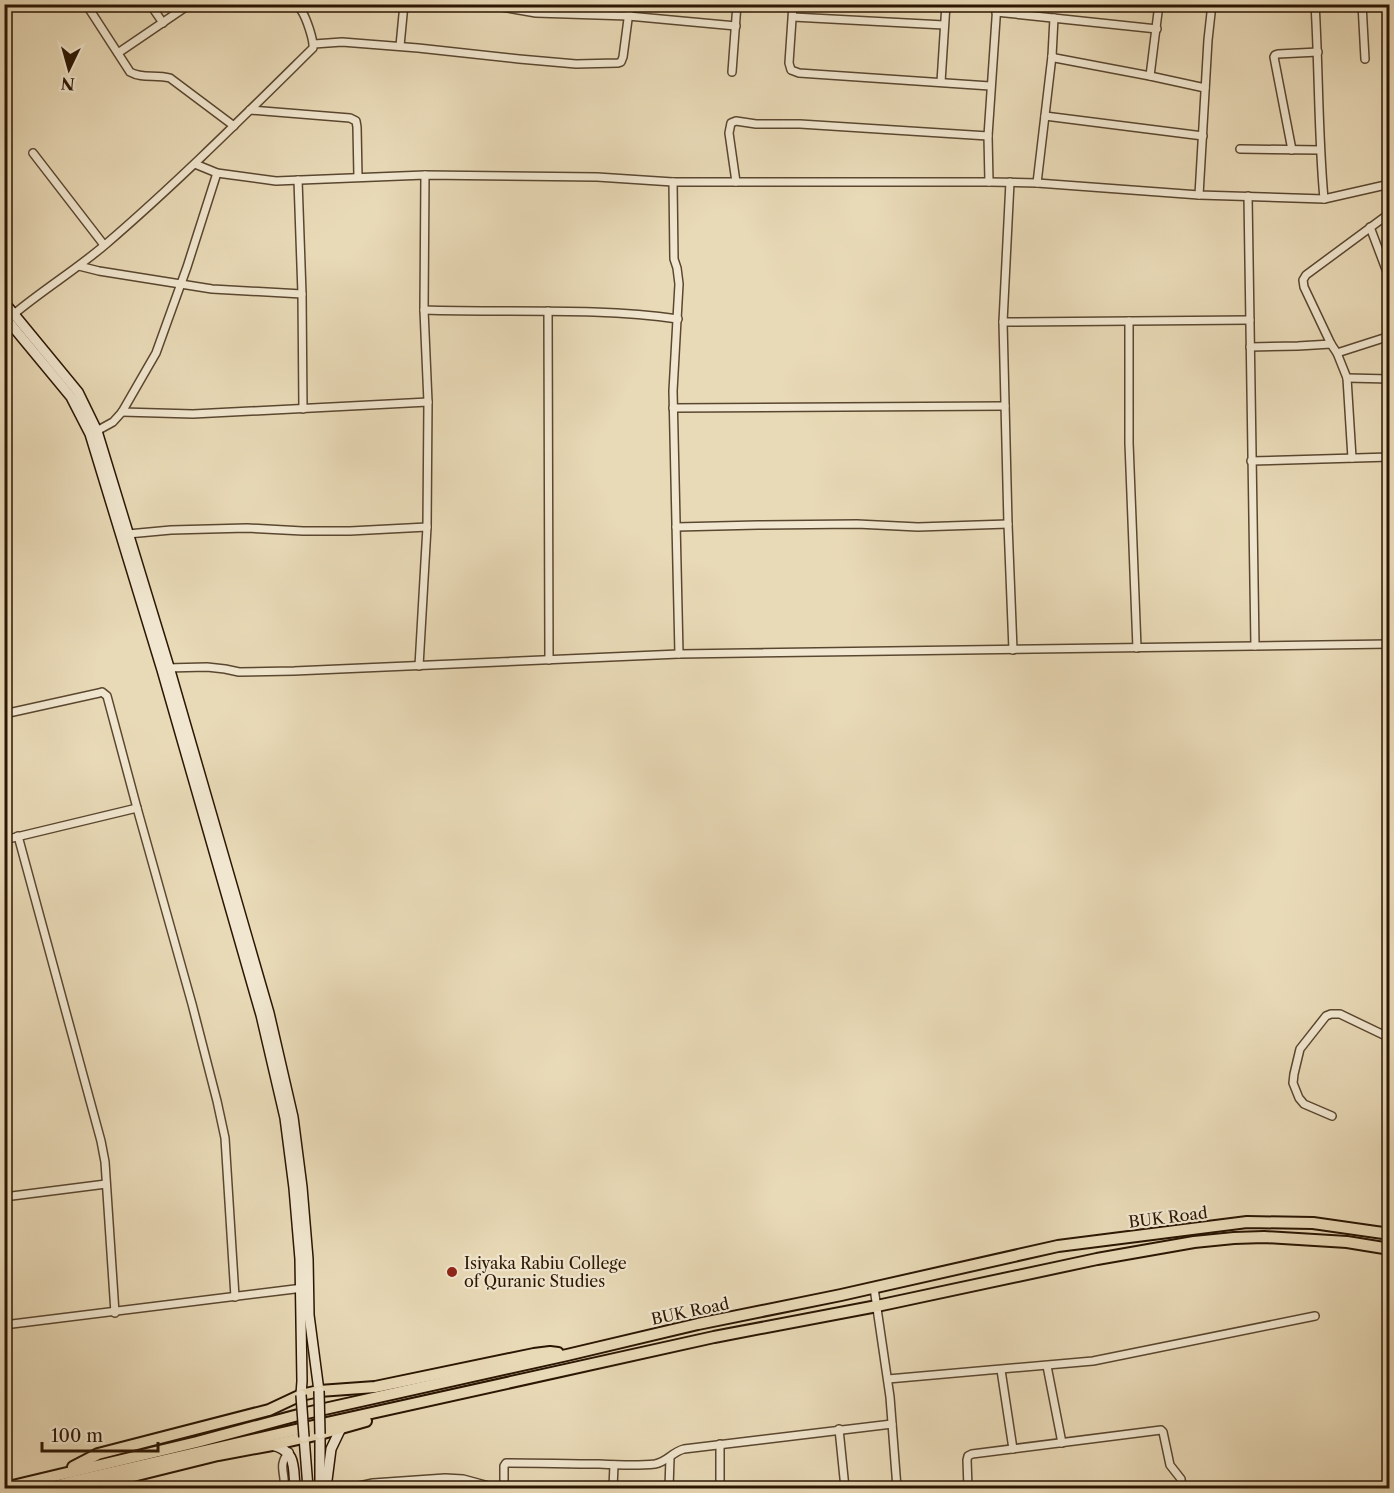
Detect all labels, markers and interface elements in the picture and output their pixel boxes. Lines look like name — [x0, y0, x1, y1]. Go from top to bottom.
north arrow — [39, 39, 99, 99]
text: N — [60, 73, 75, 95]
street label: BUK Road — [1127, 1202, 1209, 1232]
place label: Isiyaka Rabiu College of Quranic Studies — [464, 1253, 627, 1291]
marker: Isiyaka Rabiu College of Quranic Studies — [445, 1265, 459, 1279]
street label: BUK Road — [649, 1293, 731, 1329]
scale bar — [42, 1415, 158, 1453]
text: 100 m — [51, 1425, 103, 1447]

